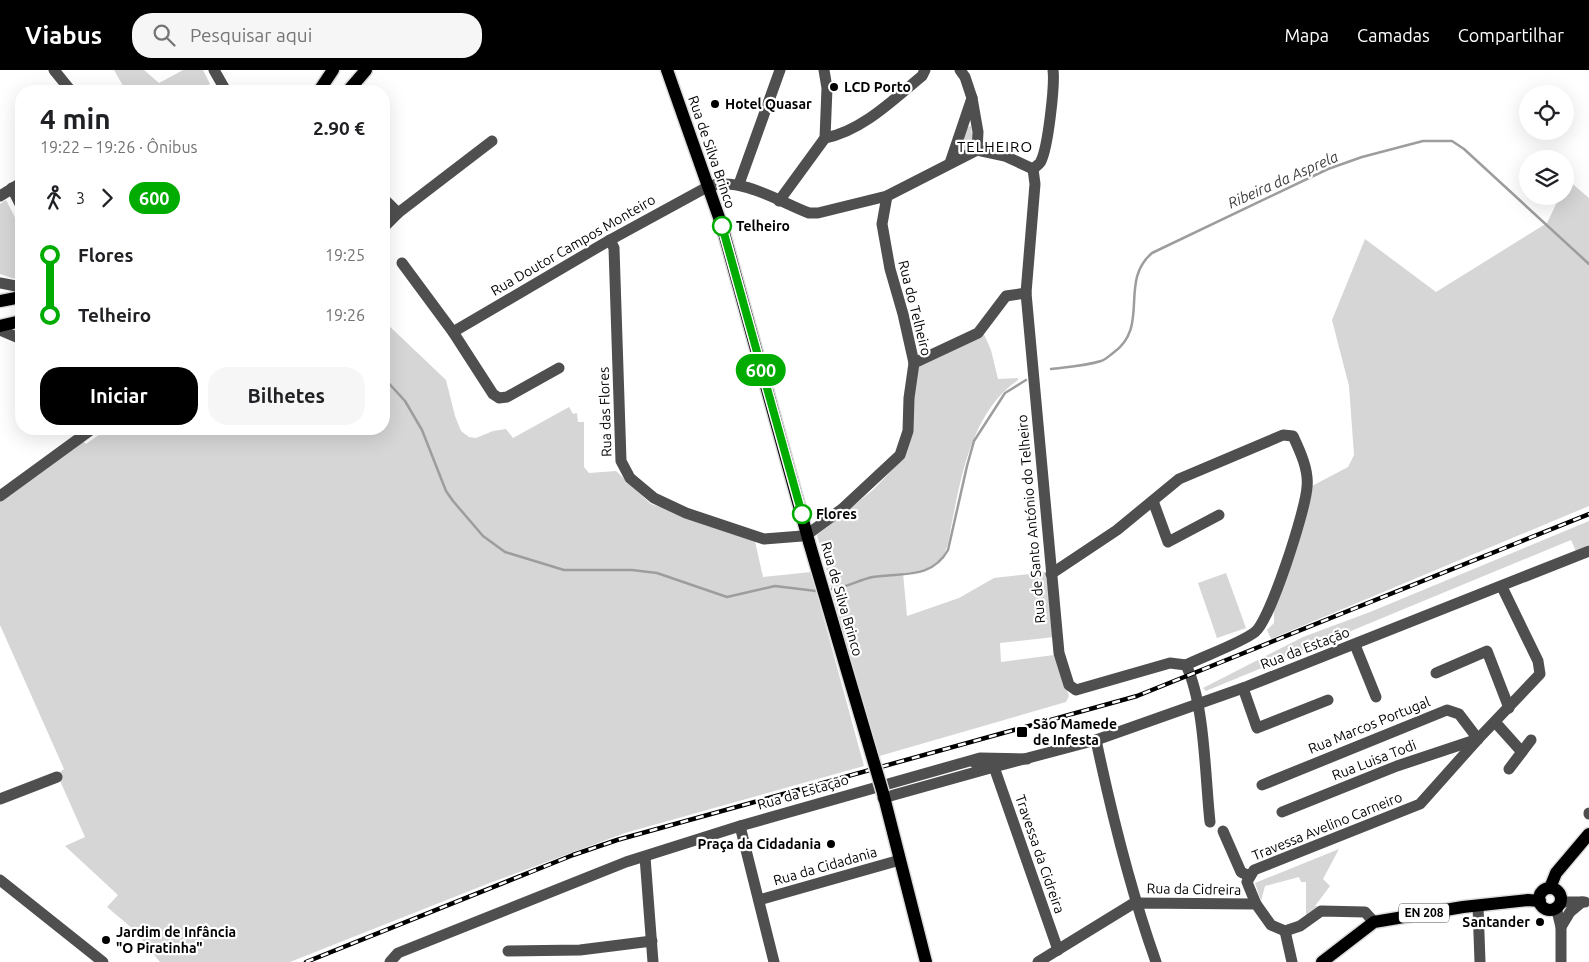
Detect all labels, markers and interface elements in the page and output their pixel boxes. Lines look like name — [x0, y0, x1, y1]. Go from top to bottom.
search box — [132, 13, 482, 58]
icon: search — [150, 21, 178, 49]
text: Viabus — [25, 22, 102, 49]
text: Pesquisar aqui — [190, 24, 312, 46]
text: Mapa — [1284, 25, 1329, 45]
text: Camadas — [1357, 25, 1430, 45]
text: Compartilhar — [1458, 25, 1564, 45]
place label: LCD Porto — [844, 79, 911, 95]
marker: LCD Porto — [828, 81, 840, 93]
map controls — [1519, 85, 1574, 205]
button: locate — [1519, 85, 1574, 140]
street label: Rua de Silva Brinco — [685, 94, 739, 210]
place label: Hotel Quasar — [725, 96, 812, 112]
marker: Hotel Quasar — [709, 98, 721, 110]
text: 4 min — [40, 103, 111, 134]
text: 2.90 € — [313, 117, 365, 139]
text: 19:22 – 19:26 · Ônibus — [40, 138, 197, 156]
district label: TELHEIRO — [957, 138, 1033, 155]
water label: Ribeira da Asprela — [1225, 148, 1341, 211]
button: layers — [1519, 150, 1574, 205]
icon: walk — [40, 184, 68, 212]
icon: forward — [93, 184, 121, 212]
text: 600 — [139, 188, 170, 208]
text: 3 — [76, 189, 85, 207]
street label: Rua Doutor Campos Monteiro — [488, 191, 658, 299]
marker: Telheiro — [712, 216, 732, 236]
place label: Telheiro — [736, 218, 790, 234]
text: Flores — [78, 244, 133, 266]
text: 19:25 — [325, 246, 365, 264]
street label: Rua do Telheiro — [895, 259, 935, 357]
text: Telheiro — [78, 304, 151, 326]
text: 19:26 — [325, 306, 365, 324]
line badge: 600 — [732, 354, 790, 386]
text: 600 — [746, 360, 776, 380]
button: Iniciar — [40, 367, 198, 425]
button: Bilhetes — [208, 367, 365, 425]
street label: Rua das Flores — [595, 367, 615, 457]
street label: Rua de Santo António do Telheiro — [1014, 414, 1048, 624]
marker: Flores — [792, 504, 812, 524]
place label: Flores — [816, 506, 857, 522]
street label: Rua de Silva Brinco — [818, 540, 866, 658]
street label: Rua da Estação — [1258, 624, 1352, 672]
street label: Rua Marcos Portugal — [1306, 693, 1432, 757]
place label: São Mamede de Infesta — [1033, 716, 1117, 748]
marker: São Mamede de Infesta — [1015, 725, 1029, 739]
street label: Rua Luisa Todi — [1330, 737, 1418, 783]
street label: Rua da Estação — [756, 771, 850, 813]
street label: Travessa Avelino Carneiro — [1250, 789, 1404, 863]
street label: Travessa da Cidreira — [1012, 793, 1068, 915]
place label: Praça da Cidadania — [698, 836, 821, 853]
marker: Praça da Cidadania — [825, 838, 837, 850]
street label: Rua da Cidadania — [771, 844, 879, 888]
street label: Rua da Cidreira — [1146, 880, 1242, 898]
road number: EN 208 — [1399, 904, 1449, 922]
place label: Santander — [1462, 914, 1530, 930]
marker: Santander — [1534, 916, 1546, 928]
place label: Jardim de Infância "O Piratinha" — [116, 924, 236, 956]
marker: Jardim de Infância "O Piratinha" — [100, 934, 112, 946]

